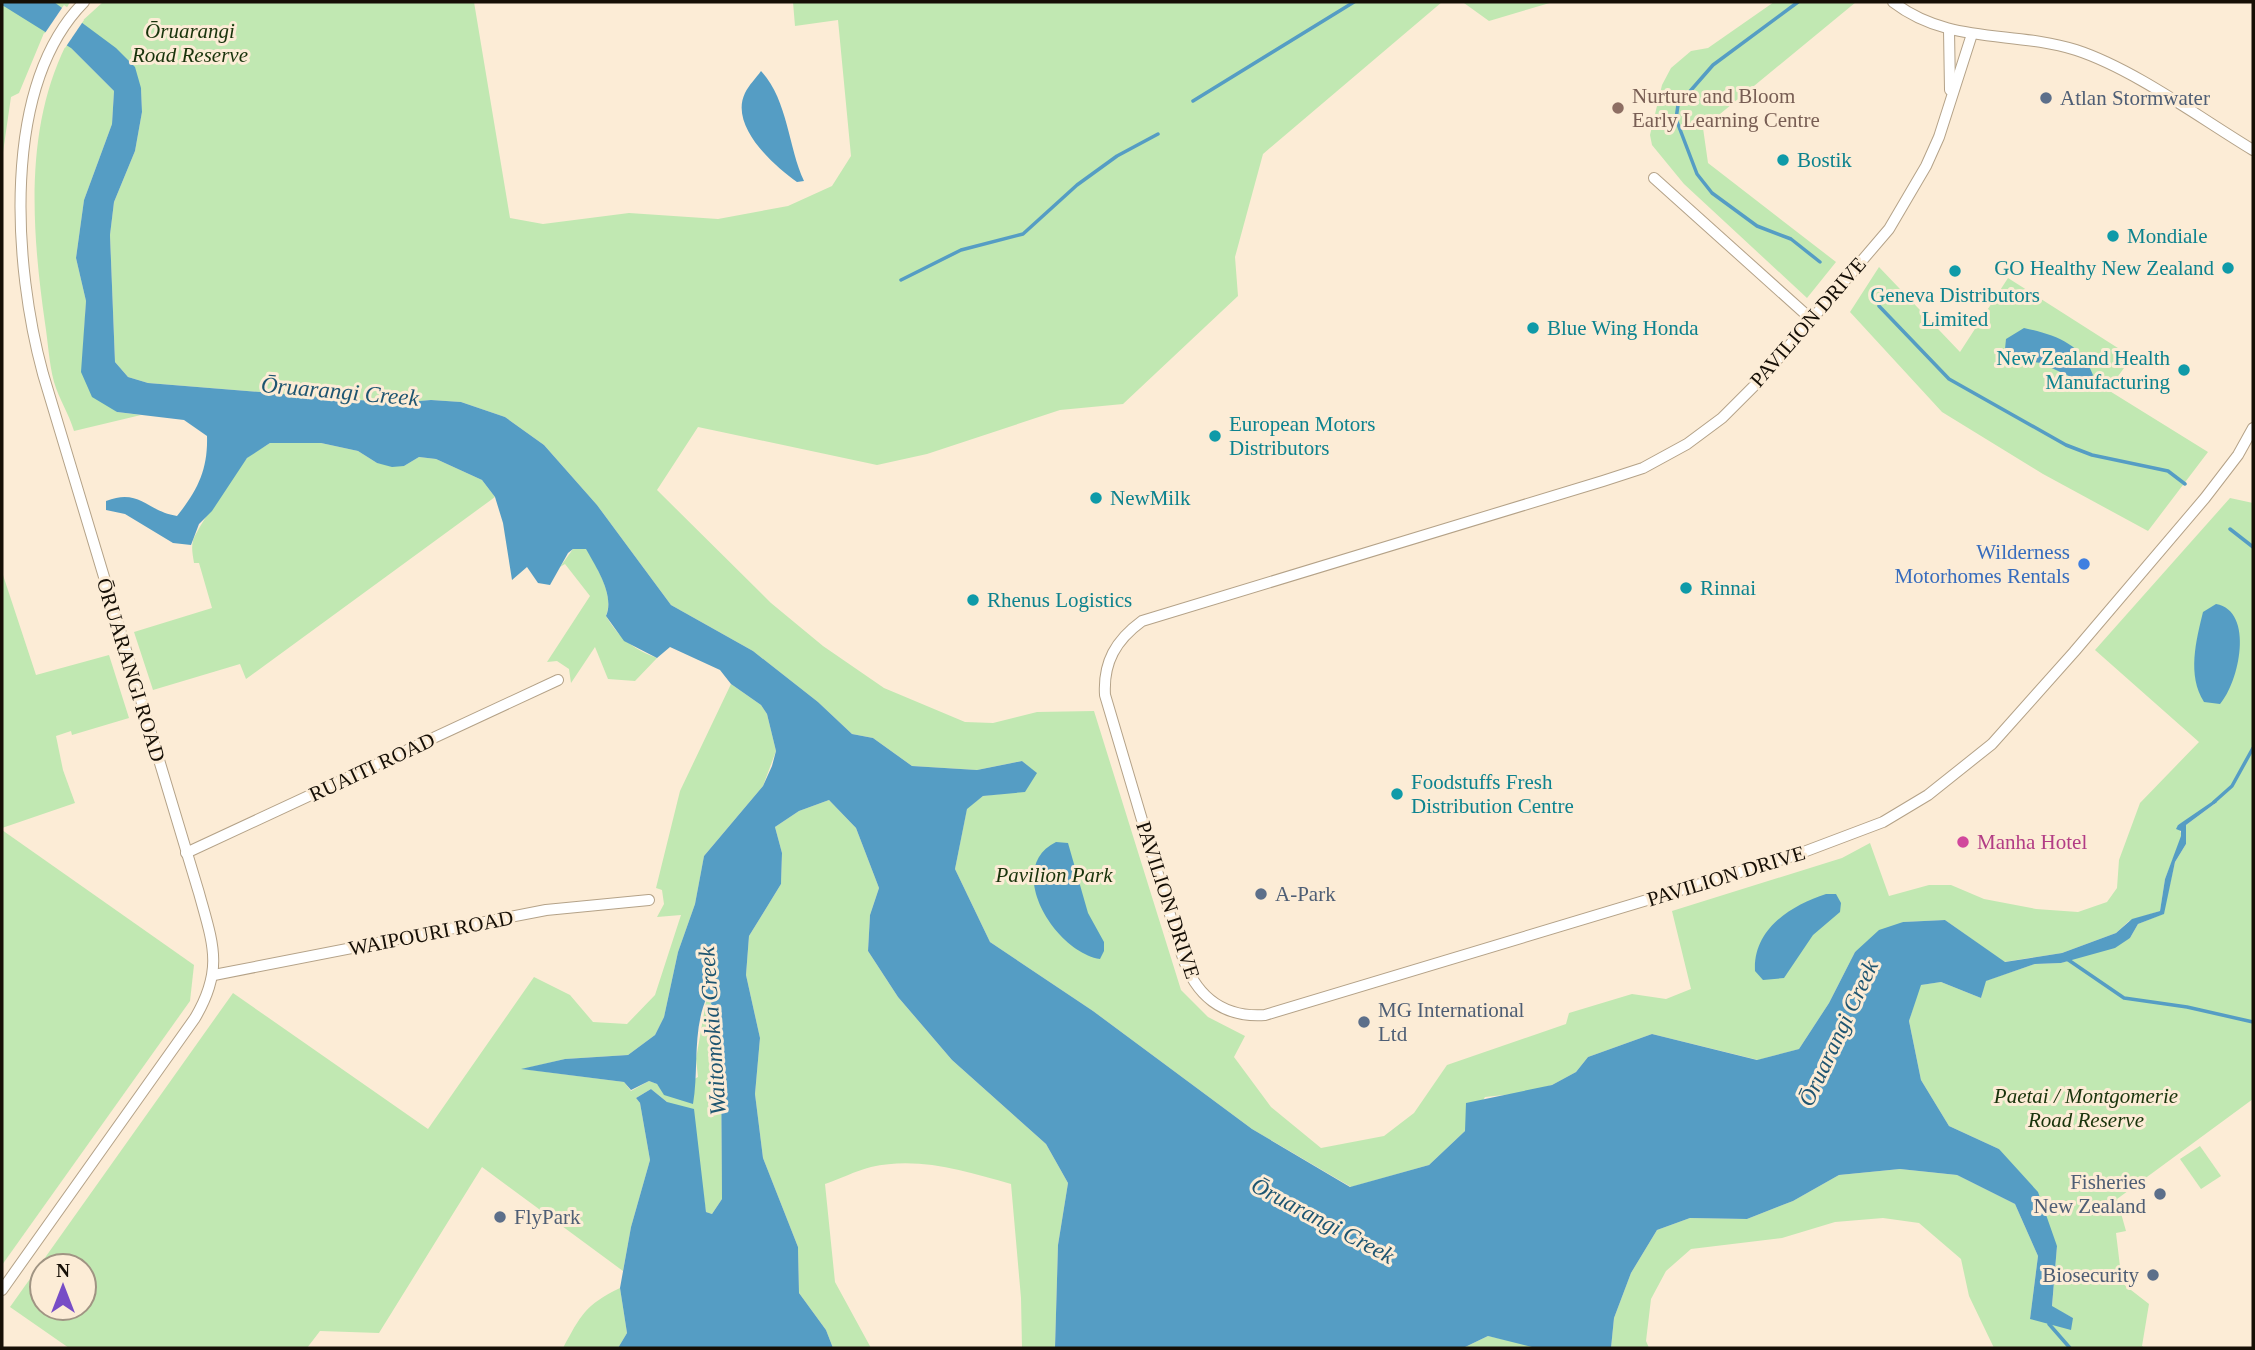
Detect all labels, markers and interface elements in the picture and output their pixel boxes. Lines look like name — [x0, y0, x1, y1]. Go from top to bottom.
park label: Ōruarangi Road Reserve — [131, 19, 248, 67]
place label: Nurture and Bloom Early Learning Centre — [1632, 84, 1820, 132]
place label: Atlan Stormwater — [2060, 86, 2210, 110]
marker: Atlan Stormwater — [2038, 90, 2054, 106]
marker: Nurture and Bloom Early Learning Centre — [1610, 100, 1626, 116]
place label: Bostik — [1797, 148, 1852, 172]
marker: Bostik — [1775, 152, 1791, 168]
place label: Mondiale — [2127, 224, 2207, 248]
marker: Mondiale — [2105, 228, 2121, 244]
street label: PAVILION DRIVE — [1745, 252, 1871, 392]
place label: GO Healthy New Zealand — [1994, 256, 2214, 280]
marker: GO Healthy New Zealand — [2220, 260, 2236, 276]
marker: Geneva Distributors Limited — [1947, 263, 1963, 279]
place label: Geneva Distributors Limited — [1870, 283, 2040, 331]
place label: Blue Wing Honda — [1547, 316, 1699, 340]
marker: Blue Wing Honda — [1525, 320, 1541, 336]
place label: New Zealand Health Manufacturing — [1996, 346, 2170, 394]
marker: New Zealand Health Manufacturing — [2176, 362, 2192, 378]
water label: Ōruarangi Creek — [260, 372, 421, 411]
place label: European Motors Distributors — [1229, 412, 1375, 460]
marker: European Motors Distributors — [1207, 428, 1223, 444]
place label: NewMilk — [1110, 486, 1191, 510]
marker: NewMilk — [1088, 490, 1104, 506]
place label: Wilderness Motorhomes Rentals — [1894, 540, 2070, 588]
marker: Wilderness Motorhomes Rentals — [2076, 556, 2092, 572]
street label: ŌRUARANGI ROAD — [92, 575, 170, 765]
place label: Rinnai — [1700, 576, 1756, 600]
marker: Rinnai — [1678, 580, 1694, 596]
place label: Rhenus Logistics — [987, 588, 1132, 612]
marker: Rhenus Logistics — [965, 592, 981, 608]
street label: RUAITI ROAD — [305, 727, 439, 807]
place label: Foodstuffs Fresh Distribution Centre — [1411, 770, 1574, 818]
marker: Foodstuffs Fresh Distribution Centre — [1389, 786, 1405, 802]
street label: PAVILION DRIVE — [1131, 818, 1205, 982]
place label: Manha Hotel — [1977, 830, 2087, 854]
marker: Manha Hotel — [1955, 834, 1971, 850]
street label: PAVILION DRIVE — [1644, 841, 1808, 911]
park label: Pavilion Park — [994, 863, 1113, 887]
place label: A-Park — [1275, 882, 1336, 906]
marker: A-Park — [1253, 886, 1269, 902]
street label: WAIPOURI ROAD — [347, 905, 515, 961]
water label: Waitomokia Creek — [694, 945, 731, 1116]
water label: Ōruarangi Creek — [1794, 956, 1884, 1110]
place label: MG International Ltd — [1378, 998, 1525, 1046]
marker: MG International Ltd — [1356, 1014, 1372, 1030]
park label: Paetai / Montgomerie Road Reserve — [1993, 1084, 2178, 1132]
place label: Fisheries New Zealand — [2033, 1170, 2146, 1218]
water label: Ōruarangi Creek — [1247, 1172, 1399, 1269]
marker: Fisheries New Zealand — [2152, 1186, 2168, 1202]
place label: FlyPark — [514, 1205, 581, 1229]
marker: FlyPark — [492, 1209, 508, 1225]
north arrow — [28, 1252, 98, 1322]
text: N — [56, 1260, 70, 1281]
place label: Biosecurity — [2042, 1263, 2139, 1287]
marker: Biosecurity — [2145, 1267, 2161, 1283]

